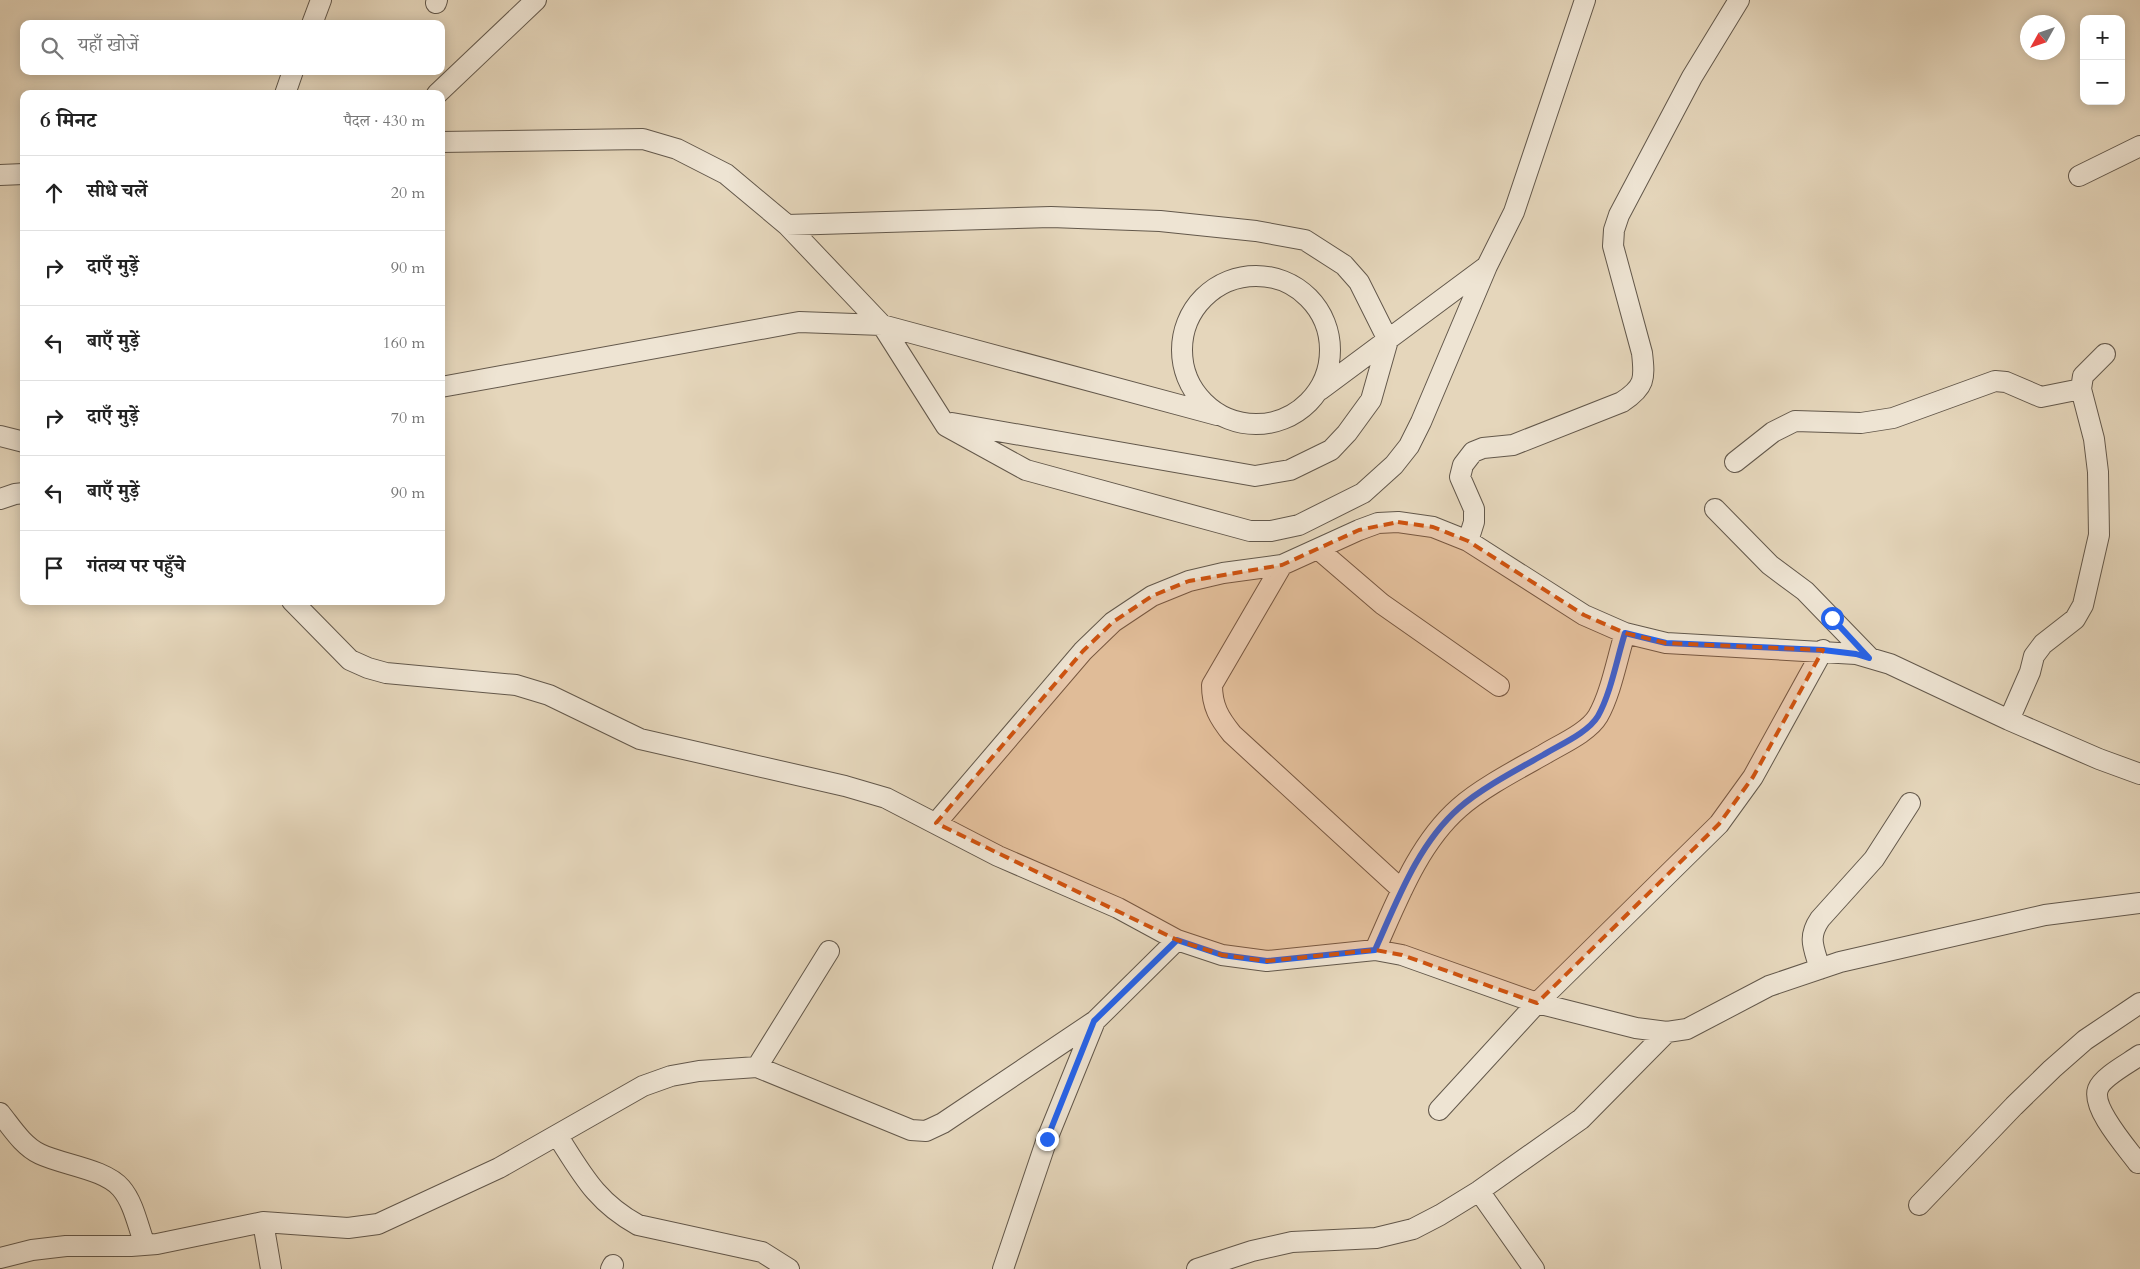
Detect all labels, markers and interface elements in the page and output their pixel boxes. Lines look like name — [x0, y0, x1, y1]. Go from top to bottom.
north arrow — [2020, 15, 2065, 60]
map controls — [2080, 15, 2125, 105]
button: + — [2080, 15, 2125, 60]
search box — [20, 20, 445, 75]
text: यहाँ खोजें — [78, 32, 139, 58]
icon: search — [38, 34, 66, 62]
button: − — [2080, 60, 2125, 105]
text: 6 मिनट — [40, 106, 96, 135]
text: पैदल · 430 m — [344, 110, 425, 132]
text: सीधे चलें — [87, 178, 147, 204]
icon: ahead — [40, 179, 68, 207]
text: 20 m — [391, 182, 425, 204]
text: दाएँ मुड़ें — [87, 253, 139, 279]
icon: right — [40, 254, 68, 282]
text: 90 m — [391, 257, 425, 279]
text: बाएँ मुड़ें — [87, 328, 139, 354]
icon: left — [40, 329, 68, 357]
text: 160 m — [383, 332, 425, 354]
text: दाएँ मुड़ें — [87, 403, 139, 429]
icon: right — [40, 404, 68, 432]
text: 70 m — [391, 407, 425, 429]
text: बाएँ मुड़ें — [87, 478, 139, 504]
icon: left — [40, 479, 68, 507]
text: 90 m — [391, 482, 425, 504]
text: गंतव्य पर पहुँचे — [87, 553, 185, 579]
icon: arrive — [40, 554, 68, 582]
route start — [1821, 607, 1844, 630]
route end — [1036, 1128, 1059, 1151]

